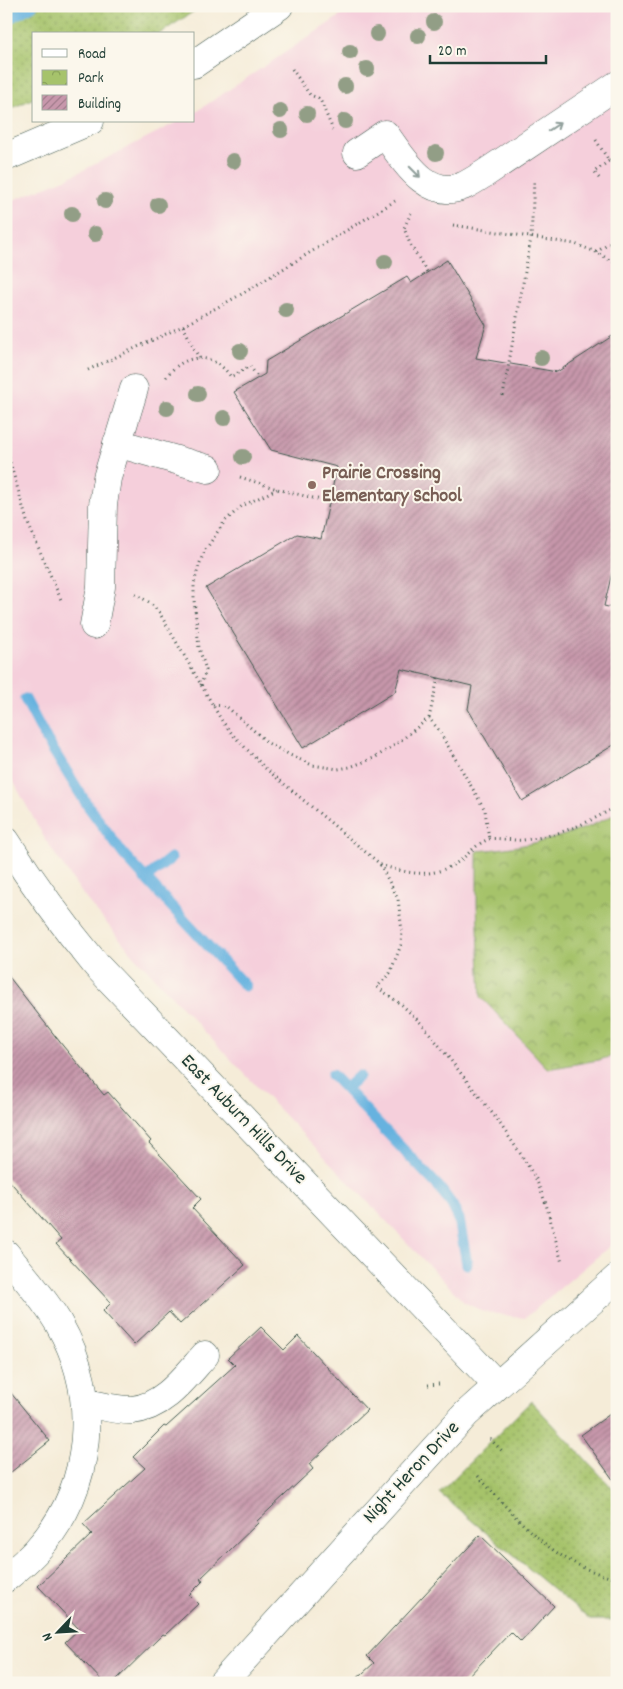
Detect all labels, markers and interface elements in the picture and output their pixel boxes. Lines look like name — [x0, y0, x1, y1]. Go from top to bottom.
legend — [32, 32, 195, 122]
scale bar — [430, 32, 547, 64]
text: 20 m — [438, 41, 466, 63]
text: Road — [78, 44, 106, 66]
text: Park — [78, 68, 104, 90]
text: Building — [78, 94, 121, 116]
one-way arrow — [547, 122, 561, 132]
one-way arrow — [409, 166, 421, 178]
place label: Prairie Crossing Elementary School — [322, 460, 462, 511]
marker: Prairie Crossing Elementary School — [306, 479, 318, 491]
street label: East Auburn Hills Drive — [173, 1048, 313, 1192]
street label: Night Heron Drive — [357, 1415, 467, 1531]
north arrow — [32, 1606, 82, 1656]
text: N — [37, 1629, 59, 1644]

